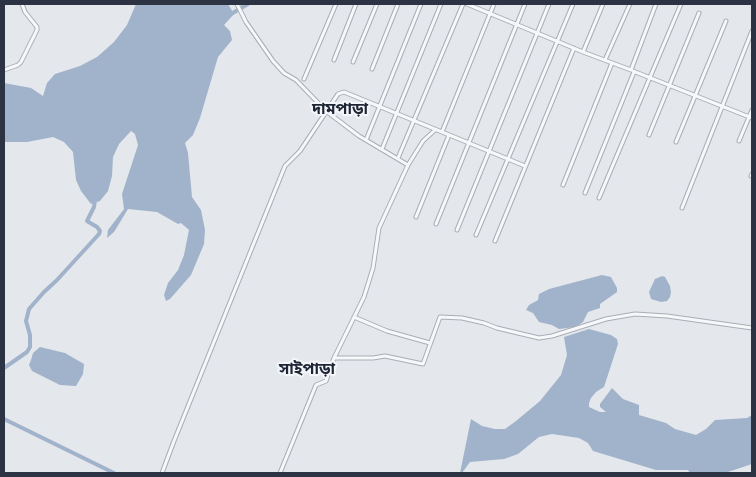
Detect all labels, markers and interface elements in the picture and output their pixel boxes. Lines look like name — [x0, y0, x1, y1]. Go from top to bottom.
district label: দামপাড়া — [312, 100, 368, 120]
district label: সাইপাড়া — [279, 360, 335, 380]

